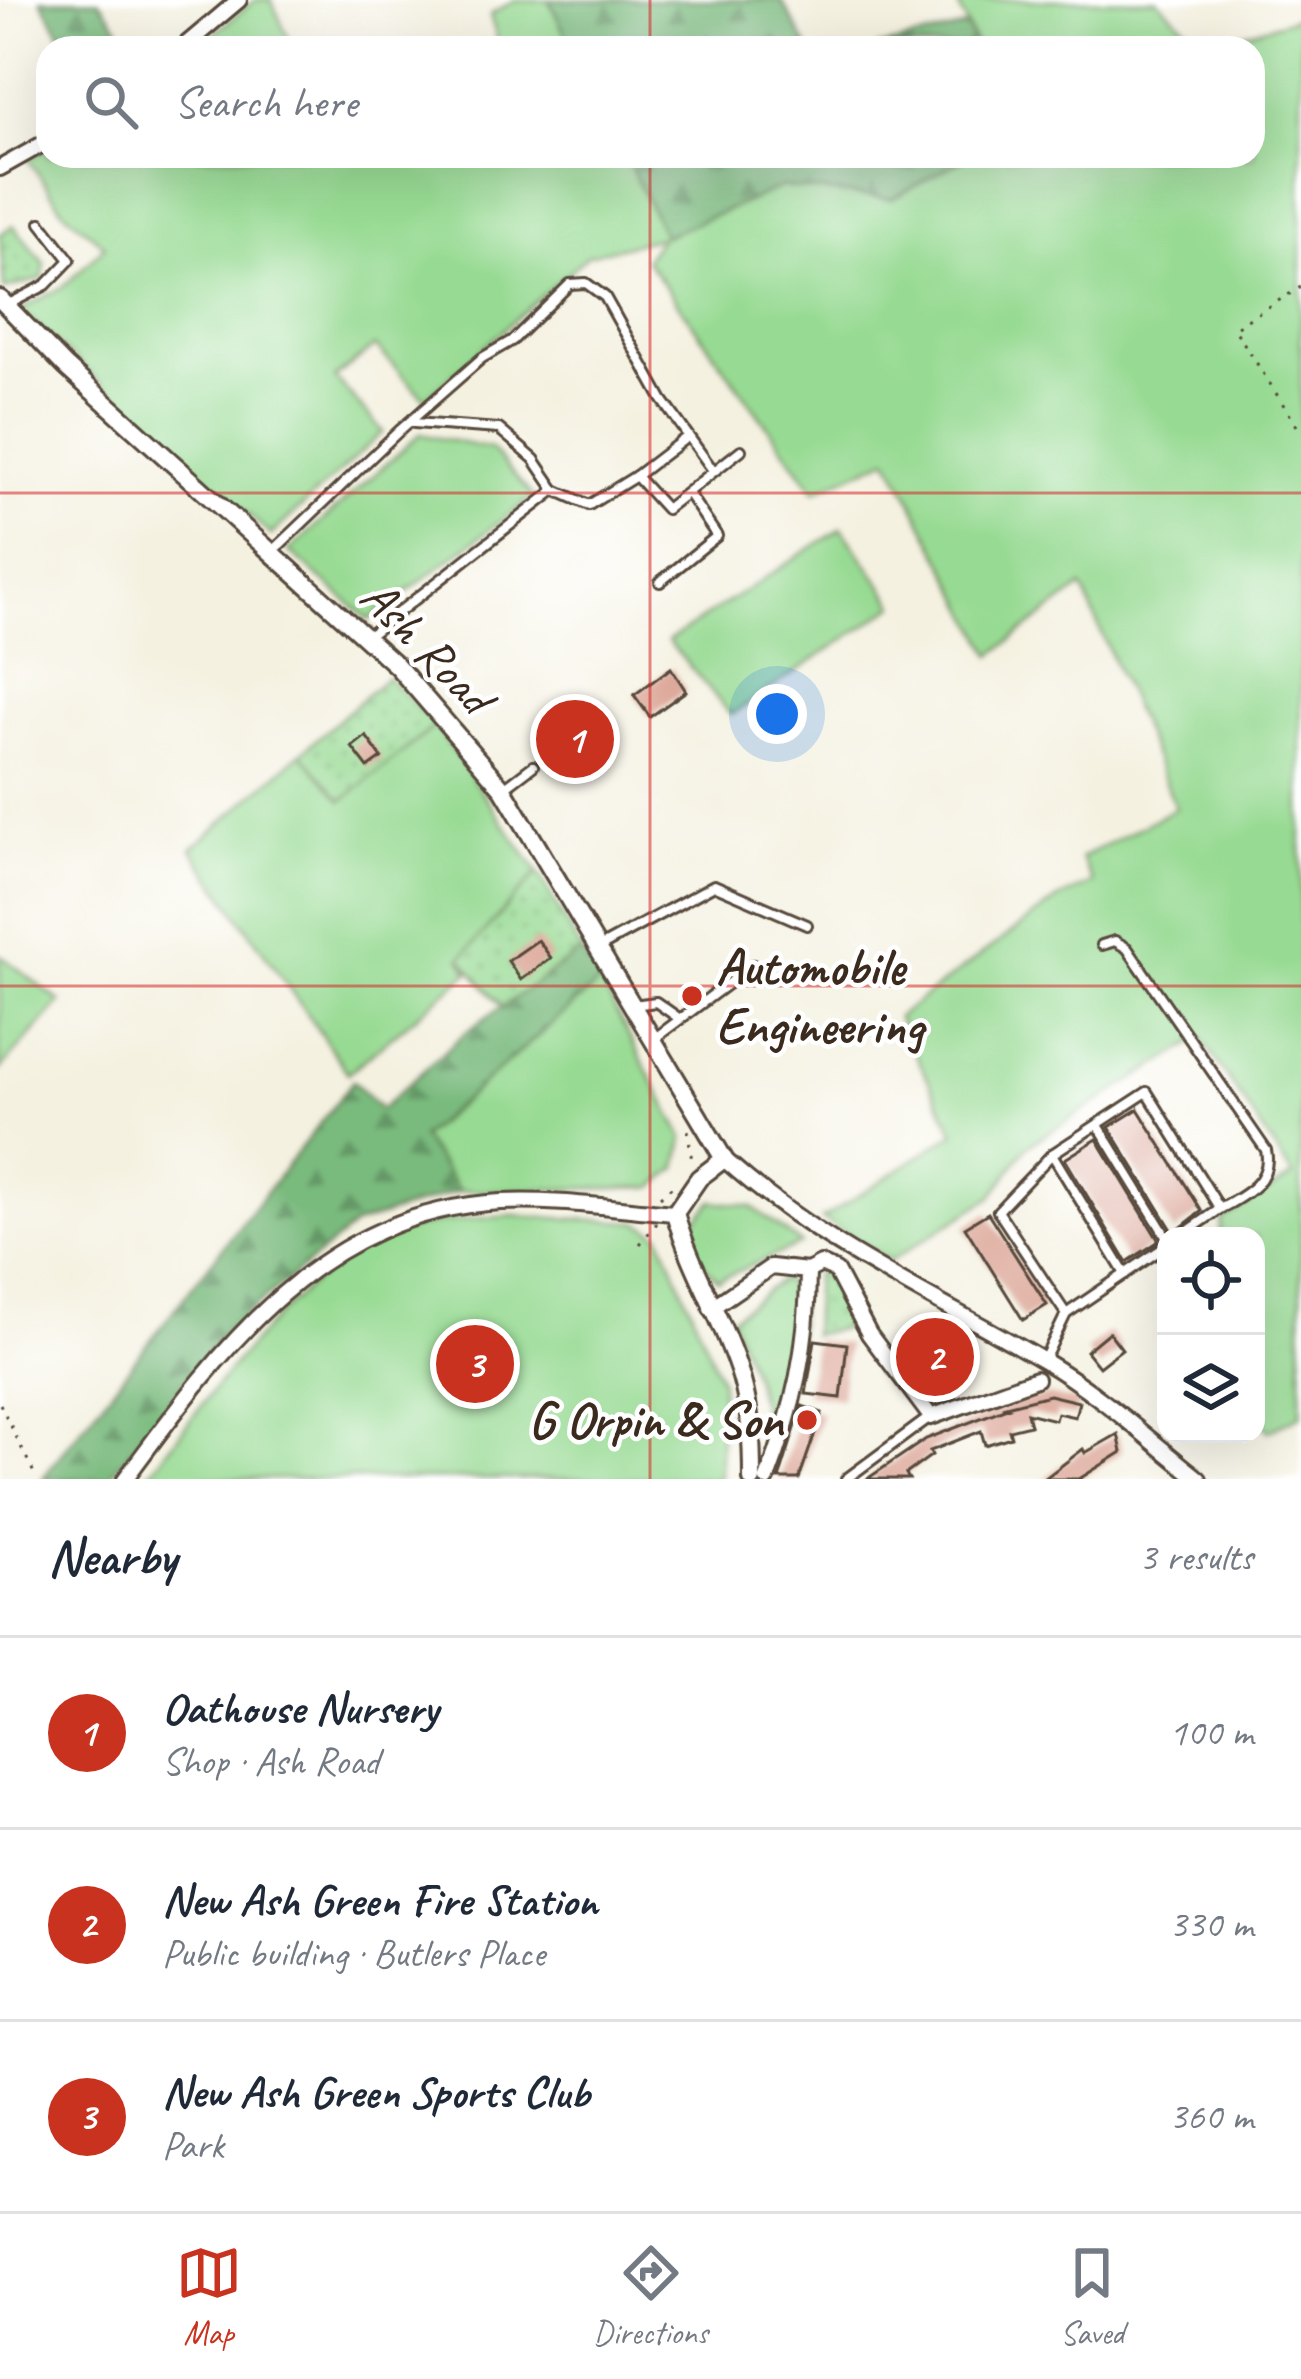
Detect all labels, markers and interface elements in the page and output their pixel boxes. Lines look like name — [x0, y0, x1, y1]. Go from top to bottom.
search box — [36, 36, 1265, 168]
icon: search — [78, 69, 144, 135]
text: Search here — [174, 74, 357, 131]
street label: Ash Road — [347, 565, 512, 732]
your location — [747, 684, 807, 744]
pin: 1 — [536, 694, 614, 784]
place label: Automobile Engineering — [716, 935, 927, 1058]
marker: Automobile Engineering — [679, 983, 705, 1009]
map controls — [1157, 1227, 1265, 1443]
button: locate — [1157, 1227, 1265, 1335]
pin: 2 — [896, 1312, 974, 1402]
pin: 3 — [436, 1319, 514, 1409]
button: layers — [1157, 1335, 1265, 1443]
place label: G Orpin & Son — [529, 1388, 785, 1452]
marker: G Orpin & Son — [794, 1407, 820, 1433]
text: Nearby — [48, 1525, 176, 1589]
text: 3 results — [1139, 1533, 1253, 1582]
text: Oathouse Nursery — [162, 1680, 438, 1737]
text: 1 — [78, 1708, 96, 1757]
text: 100 m — [1169, 1708, 1253, 1757]
text: Shop · Ash Road — [162, 1737, 379, 1786]
text: New Ash Green Fire Station — [162, 1872, 598, 1929]
text: 2 — [78, 1900, 96, 1949]
text: 330 m — [1169, 1900, 1253, 1949]
text: Public building · Butlers Place — [162, 1929, 545, 1978]
text: New Ash Green Sports Club — [162, 2064, 590, 2121]
text: 3 — [78, 2092, 96, 2141]
text: 360 m — [1169, 2092, 1253, 2141]
text: Park — [162, 2121, 224, 2170]
tab: Map — [176, 2240, 242, 2354]
tab: Directions — [593, 2240, 708, 2354]
tab: Saved — [1059, 2240, 1125, 2354]

